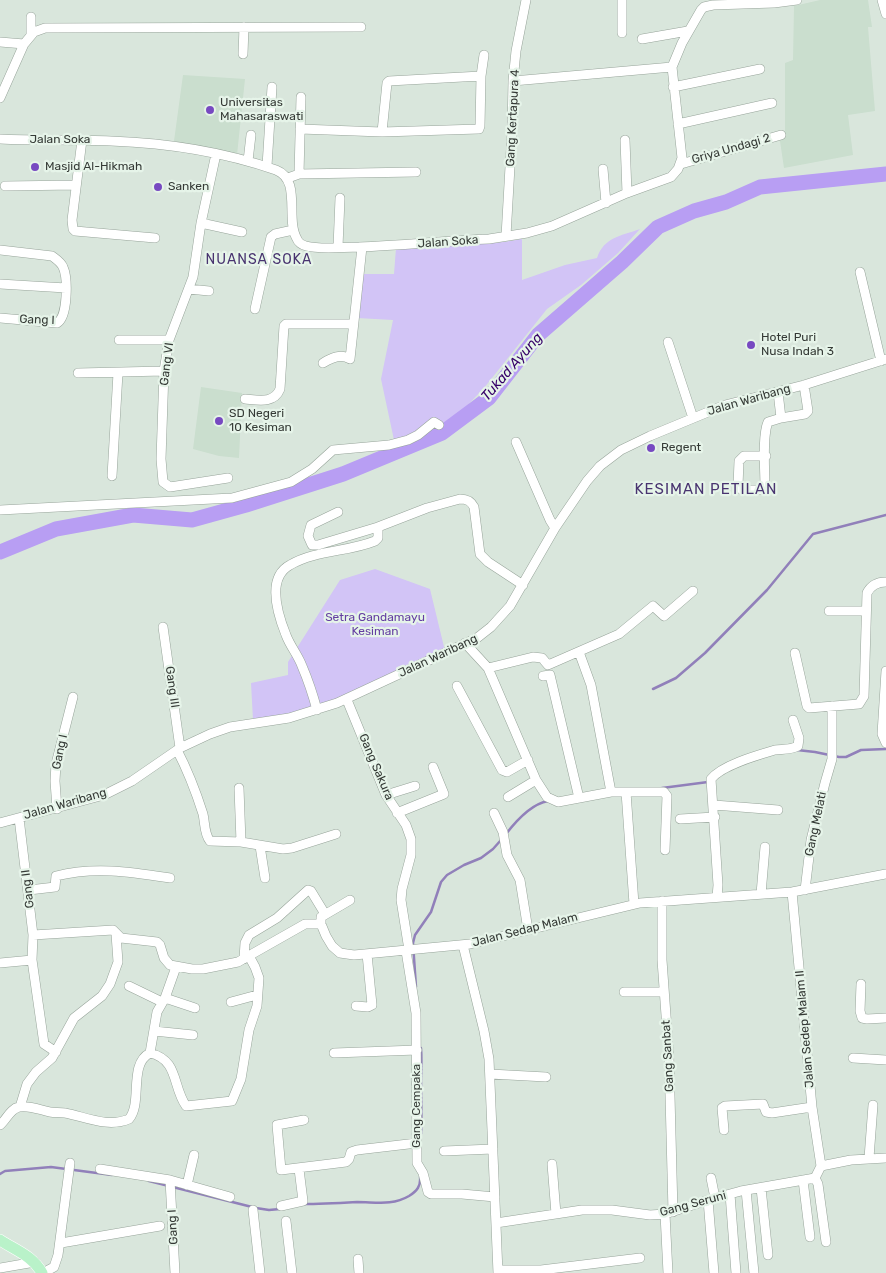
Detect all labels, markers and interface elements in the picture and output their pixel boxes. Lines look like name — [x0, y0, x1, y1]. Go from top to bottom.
street label: Gang Kertapura 4 — [503, 69, 523, 167]
place label: Universitas Mahasaraswati — [220, 96, 303, 124]
marker: Universitas Mahasaraswati — [204, 104, 216, 116]
street label: Griya Undagi 2 — [690, 131, 772, 167]
street label: Jalan Soka — [30, 133, 90, 147]
place label: Masjid Al-Hikmah — [45, 160, 142, 174]
marker: Masjid Al-Hikmah — [29, 161, 41, 173]
place label: Sanken — [168, 180, 209, 194]
marker: Sanken — [152, 181, 164, 193]
street label: Jalan Soka — [417, 233, 479, 251]
district label: NUANSA SOKA — [204, 252, 314, 268]
street label: Gang I — [19, 312, 55, 328]
water label: Tukad Ayung — [478, 329, 546, 405]
place label: Hotel Puri Nusa Indah 3 — [761, 331, 834, 359]
marker: Hotel Puri Nusa Indah 3 — [745, 339, 757, 351]
street label: Gang VI — [157, 342, 177, 386]
street label: Jalan Waribang — [706, 381, 792, 419]
place label: SD Negeri 10 Kesiman — [229, 407, 292, 435]
marker: SD Negeri 10 Kesiman — [213, 415, 225, 427]
place label: Regent — [661, 441, 701, 455]
marker: Regent — [645, 442, 657, 454]
district label: KESIMAN PETILAN — [633, 481, 779, 499]
park label: Setra Gandamayu Kesiman — [325, 611, 425, 639]
street label: Jalan Waribang — [396, 631, 480, 681]
street label: Gang III — [162, 665, 182, 709]
street label: Gang Sakura — [356, 732, 396, 802]
street label: Gang I — [49, 733, 71, 771]
street label: Jalan Waribang — [22, 785, 108, 823]
street label: Gang Melati — [802, 790, 830, 858]
street label: Gang II — [18, 869, 38, 909]
street label: Jalan Sedap Malam — [471, 910, 579, 950]
street label: Jalan Sedep Malam II — [793, 970, 817, 1088]
street label: Gang Sanbat — [659, 1020, 677, 1092]
street label: Gang Cempaka — [410, 1064, 424, 1148]
street label: Gang Seruni — [658, 1188, 728, 1220]
street label: Gang I — [165, 1209, 181, 1245]

